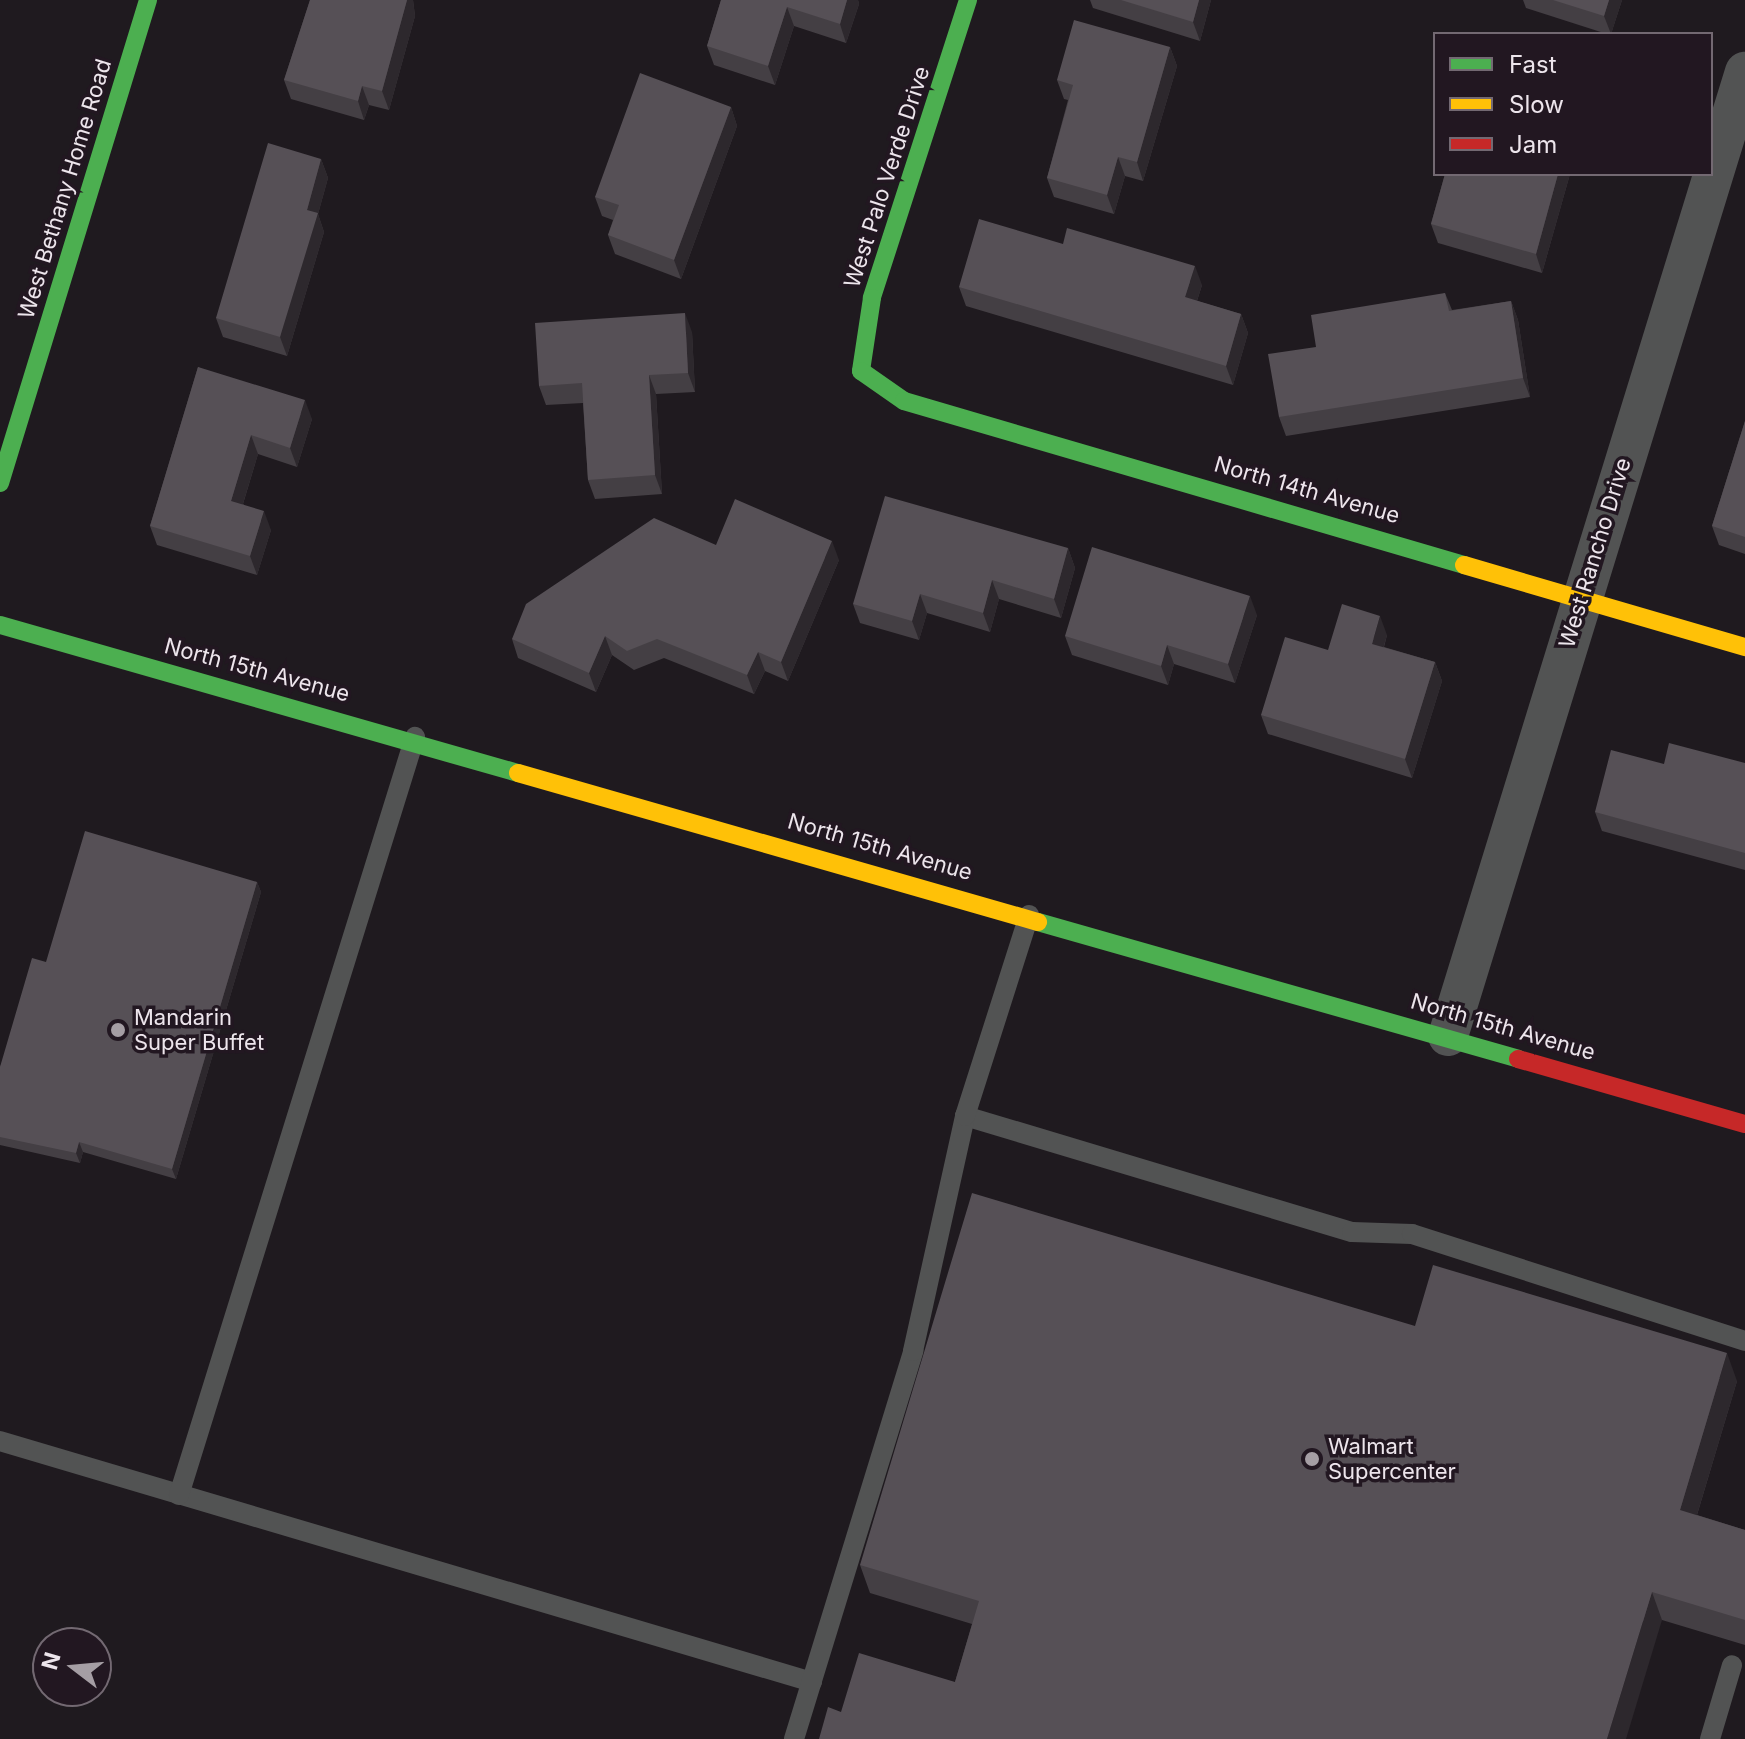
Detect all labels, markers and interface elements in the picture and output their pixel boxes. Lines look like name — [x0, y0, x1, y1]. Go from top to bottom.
legend — [1433, 32, 1713, 176]
text: Fast — [1509, 50, 1557, 79]
street label: West Bethany Home Road — [13, 56, 117, 322]
street label: West Palo Verde Drive — [839, 63, 935, 291]
text: Slow — [1509, 90, 1564, 119]
text: Jam — [1509, 130, 1557, 159]
street label: North 14th Avenue — [1211, 451, 1403, 529]
street label: West Rancho Drive — [1554, 455, 1636, 651]
street label: North 15th Avenue — [161, 633, 353, 707]
street label: North 15th Avenue — [785, 808, 975, 886]
street label: North 15th Avenue — [1408, 988, 1598, 1066]
place label: Mandarin Super Buffet — [134, 1004, 264, 1056]
marker: Mandarin Super Buffet — [109, 1021, 127, 1039]
place label: Walmart Supercenter — [1328, 1433, 1456, 1484]
marker: Walmart Supercenter — [1303, 1450, 1321, 1468]
north arrow — [32, 1627, 112, 1707]
text: N — [36, 1649, 66, 1673]

